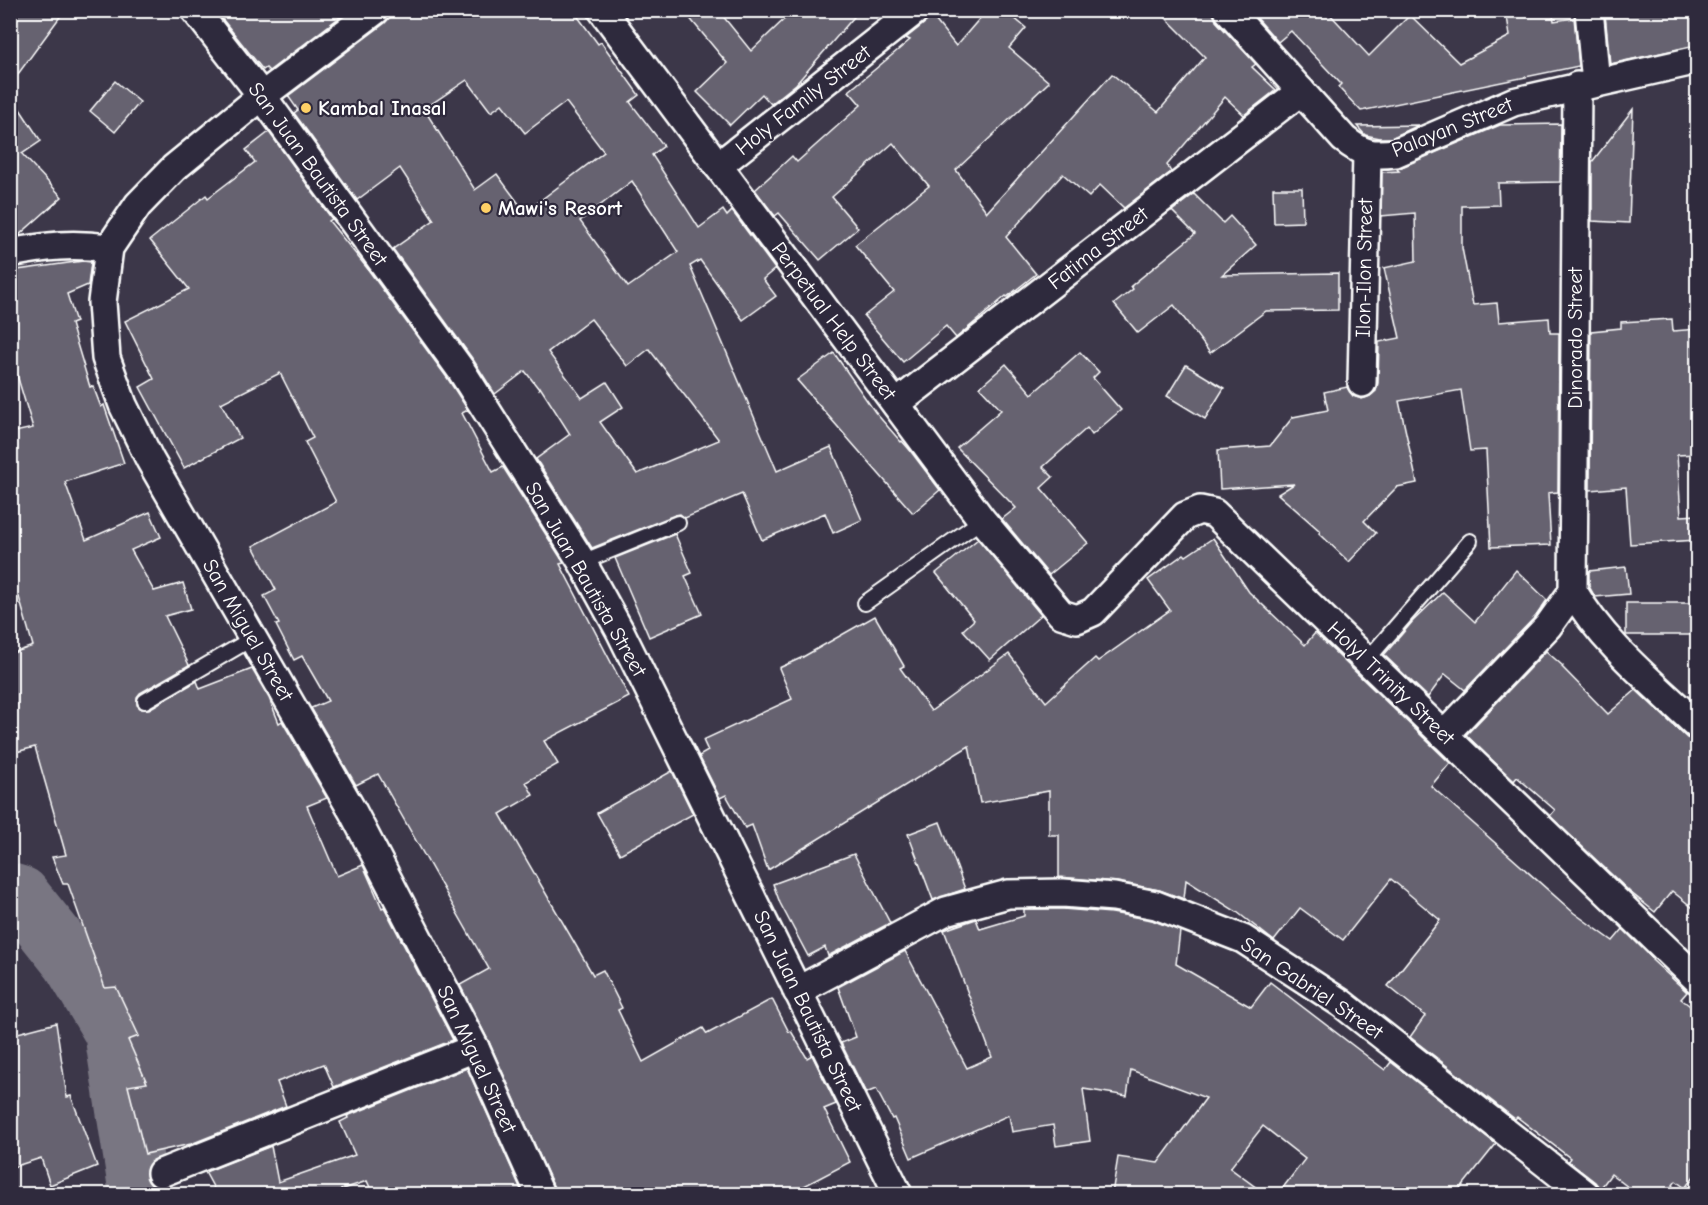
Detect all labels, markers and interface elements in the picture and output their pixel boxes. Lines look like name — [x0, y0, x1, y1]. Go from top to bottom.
street label: Holy Family Street — [731, 39, 876, 160]
street label: San Juan Bautista Street — [243, 78, 393, 271]
street label: Palayan Street — [1388, 91, 1517, 162]
place label: Kambal Inasal — [318, 96, 446, 120]
marker: Kambal Inasal — [299, 101, 313, 115]
place label: Mawi's Resort — [498, 196, 623, 220]
street label: Ilon-Ilon Street — [1351, 197, 1377, 338]
marker: Mawi's Resort — [479, 201, 493, 215]
street label: Fatima Street — [1043, 201, 1154, 295]
street label: Perpetual Help Street — [767, 237, 902, 406]
street label: Dinorado Street — [1563, 266, 1587, 409]
street label: San Juan Bautista Street — [520, 477, 652, 681]
street label: San Miguel Street — [198, 555, 299, 706]
street label: Holyl Trinity Street — [1322, 616, 1460, 750]
street label: San Juan Bautista Street — [749, 907, 868, 1116]
street label: San Gabriel Street — [1236, 932, 1388, 1045]
street label: San Miguel Street — [432, 981, 522, 1137]

